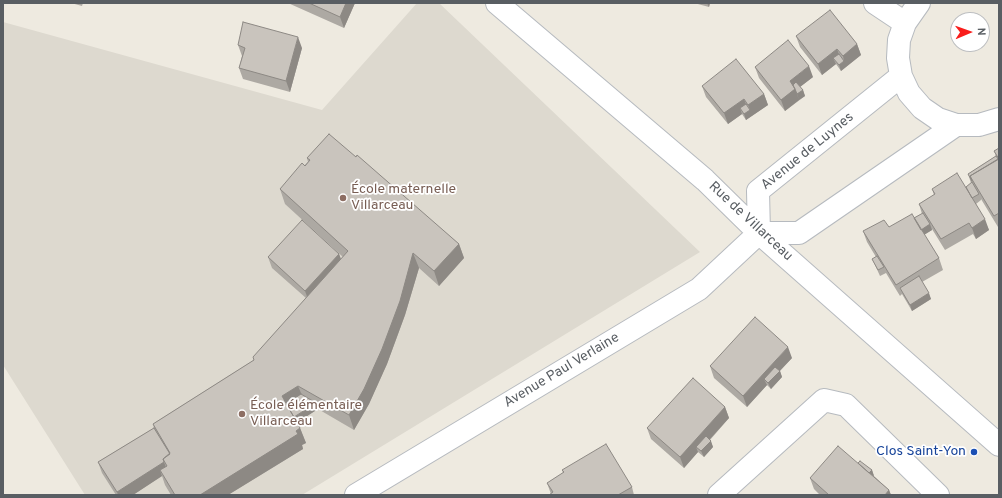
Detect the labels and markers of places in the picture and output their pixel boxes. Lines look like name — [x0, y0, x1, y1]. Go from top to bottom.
place label: École maternelle Villarceau — [351, 182, 456, 214]
marker: École maternelle Villarceau — [338, 193, 348, 203]
place label: École élémentaire Villarceau — [250, 398, 362, 430]
marker: École élémentaire Villarceau — [237, 409, 247, 419]
place label: Clos Saint-Yon — [876, 444, 966, 460]
marker: Clos Saint-Yon — [969, 447, 979, 457]

